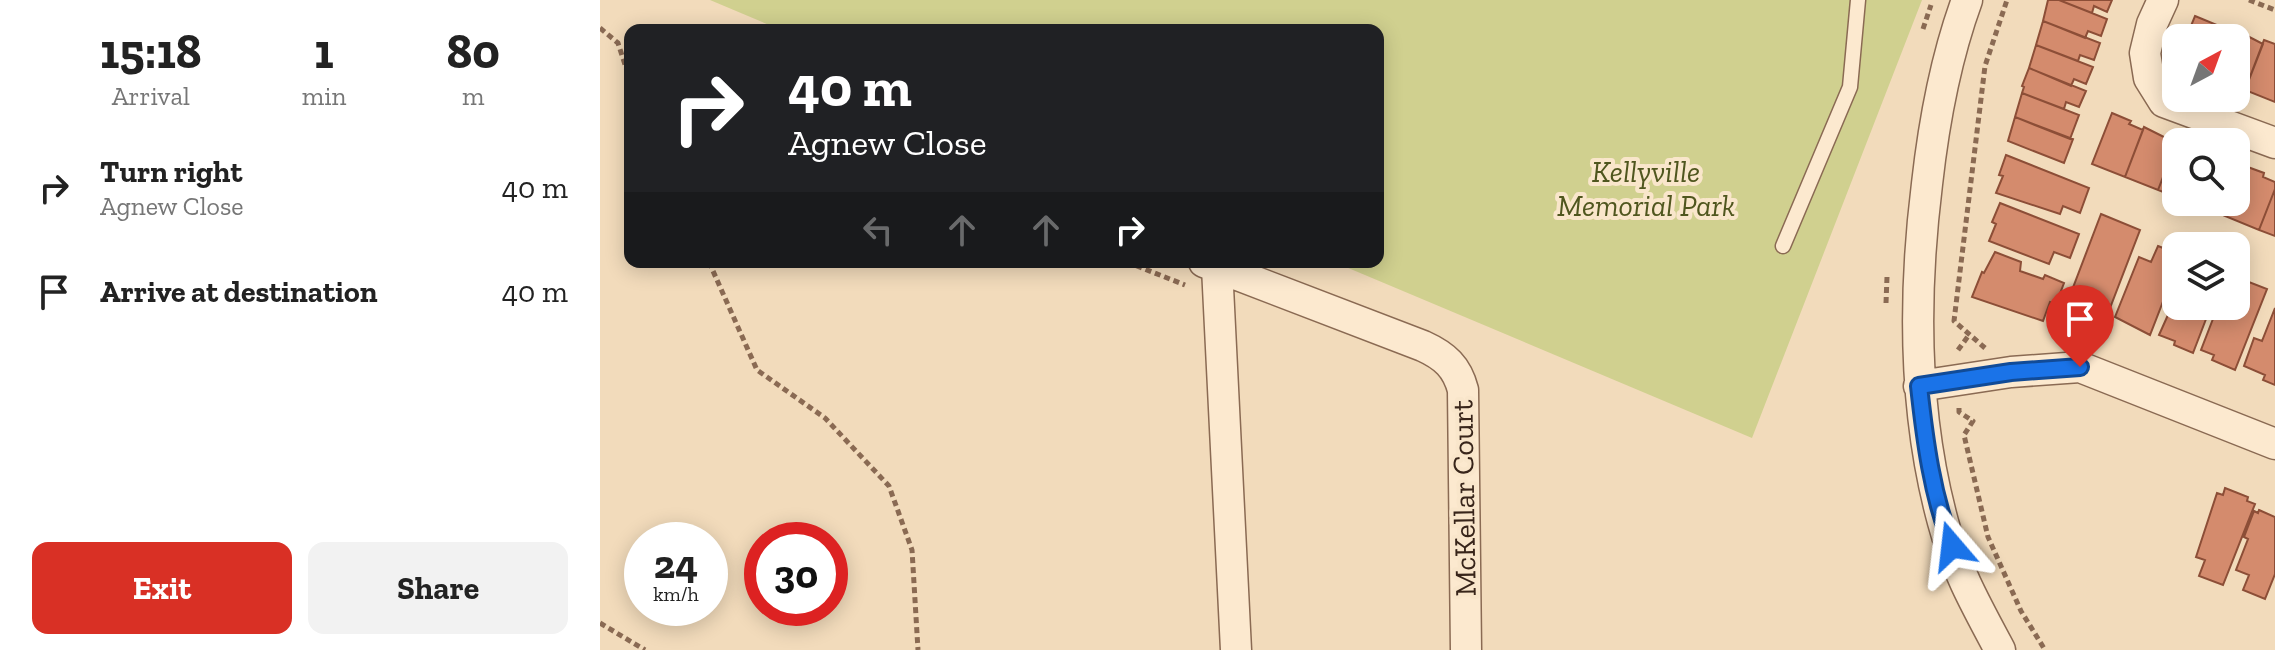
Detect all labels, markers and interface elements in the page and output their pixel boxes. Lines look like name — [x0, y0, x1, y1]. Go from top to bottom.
text: 15:18 — [100, 23, 202, 80]
text: 1 — [314, 23, 334, 80]
text: 80 — [446, 23, 500, 80]
north arrow — [2162, 24, 2250, 112]
map controls — [2162, 24, 2250, 320]
text: 40 m — [788, 53, 912, 120]
icon: right — [656, 56, 760, 160]
text: Arrival — [112, 80, 190, 112]
text: min — [302, 80, 346, 112]
text: m — [462, 80, 484, 112]
text: Agnew Close — [788, 121, 987, 164]
button: search — [2162, 128, 2250, 216]
text: Turn right — [100, 154, 242, 190]
park label: Kellyville Memorial Park — [1557, 154, 1735, 224]
icon: right — [32, 166, 76, 210]
text: 40 m — [502, 170, 568, 206]
text: Agnew Close — [100, 190, 244, 222]
icon: left — [856, 208, 900, 252]
icon: ahead — [940, 208, 984, 252]
icon: ahead — [1024, 208, 1068, 252]
icon: right — [1108, 208, 1152, 252]
button: layers — [2162, 232, 2250, 320]
icon: arrive — [32, 270, 76, 314]
text: Arrive at destination — [100, 274, 377, 310]
text: 40 m — [502, 274, 568, 310]
pin — [2046, 285, 2114, 367]
icon: arrive — [2058, 297, 2102, 341]
street label: McKellar Court — [1444, 399, 1484, 597]
position arrow — [1910, 504, 1994, 588]
speed limit sign: 30 — [744, 522, 848, 626]
text: 24 — [654, 540, 698, 588]
button: Exit — [32, 542, 292, 634]
button: Share — [308, 542, 568, 634]
text: km/h — [653, 582, 699, 606]

